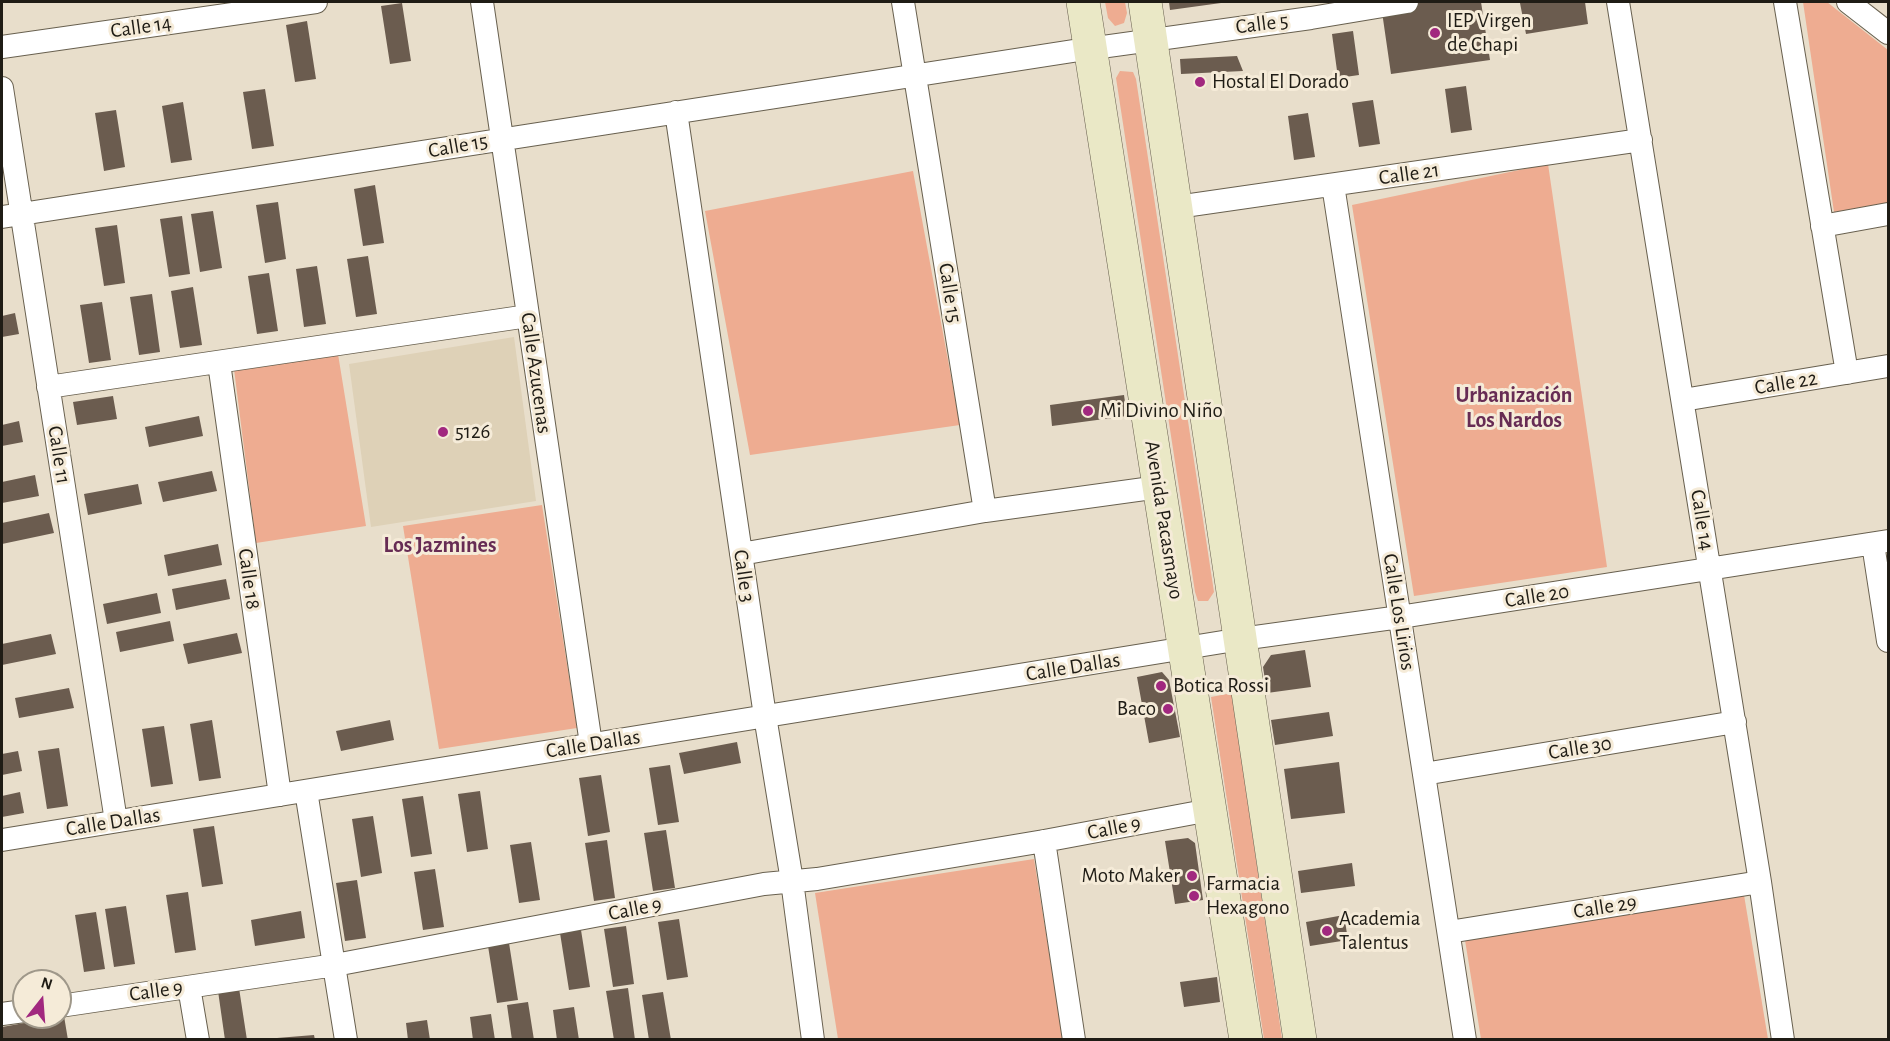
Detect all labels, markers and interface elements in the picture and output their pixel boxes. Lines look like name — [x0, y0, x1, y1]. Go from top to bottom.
street label: Calle 5 — [1234, 8, 1290, 40]
place label: IEP Virgen de Chapi — [1447, 8, 1532, 58]
street label: Calle 14 — [109, 10, 173, 44]
marker: IEP Virgen de Chapi — [1428, 26, 1442, 40]
place label: Hostal El Dorado — [1212, 69, 1349, 95]
marker: Hostal El Dorado — [1193, 75, 1207, 89]
street label: Calle 15 — [426, 128, 490, 164]
street label: Calle 21 — [1377, 157, 1441, 191]
street label: Calle 15 — [933, 261, 967, 325]
street label: Calle Azucenas — [515, 311, 557, 435]
street label: Calle 22 — [1753, 366, 1819, 400]
district label: Urbanización Los Nardos — [1456, 382, 1572, 434]
place label: Mi Divino Niño — [1100, 398, 1223, 424]
marker: Mi Divino Niño — [1081, 404, 1095, 418]
place label: 5126 — [455, 419, 490, 445]
street label: Calle 11 — [42, 424, 76, 486]
marker: 5126 — [436, 425, 450, 439]
street label: Avenida Pacasmayo — [1139, 439, 1189, 601]
street label: Calle 14 — [1685, 488, 1719, 552]
district label: Los Jazmines — [384, 532, 496, 558]
street label: Calle 18 — [232, 547, 266, 611]
street label: Calle 3 — [728, 548, 760, 604]
street label: Calle Los Lirios — [1377, 552, 1421, 672]
street label: Calle 20 — [1503, 578, 1571, 614]
street label: Calle Dallas — [1024, 647, 1122, 687]
place label: Botica Rossi — [1173, 673, 1269, 699]
marker: Botica Rossi — [1154, 679, 1168, 693]
place label: Baco — [1117, 696, 1156, 722]
marker: Baco — [1161, 702, 1175, 716]
street label: Calle Dallas — [544, 724, 642, 764]
street label: Calle 30 — [1546, 731, 1614, 765]
street label: Calle Dallas — [64, 802, 162, 842]
street label: Calle 9 — [1085, 810, 1143, 846]
place label: Moto Maker — [1082, 863, 1180, 889]
marker: Moto Maker — [1185, 869, 1199, 883]
place label: Farmacia Hexagono — [1206, 871, 1290, 921]
marker: Farmacia Hexagono — [1187, 889, 1201, 903]
street label: Calle 29 — [1572, 890, 1638, 924]
street label: Calle 9 — [606, 891, 664, 927]
place label: Academia Talentus — [1339, 906, 1420, 956]
marker: Academia Talentus — [1320, 924, 1334, 938]
north arrow — [12, 969, 72, 1029]
text: N — [39, 974, 54, 993]
street label: Calle 9 — [128, 975, 184, 1007]

